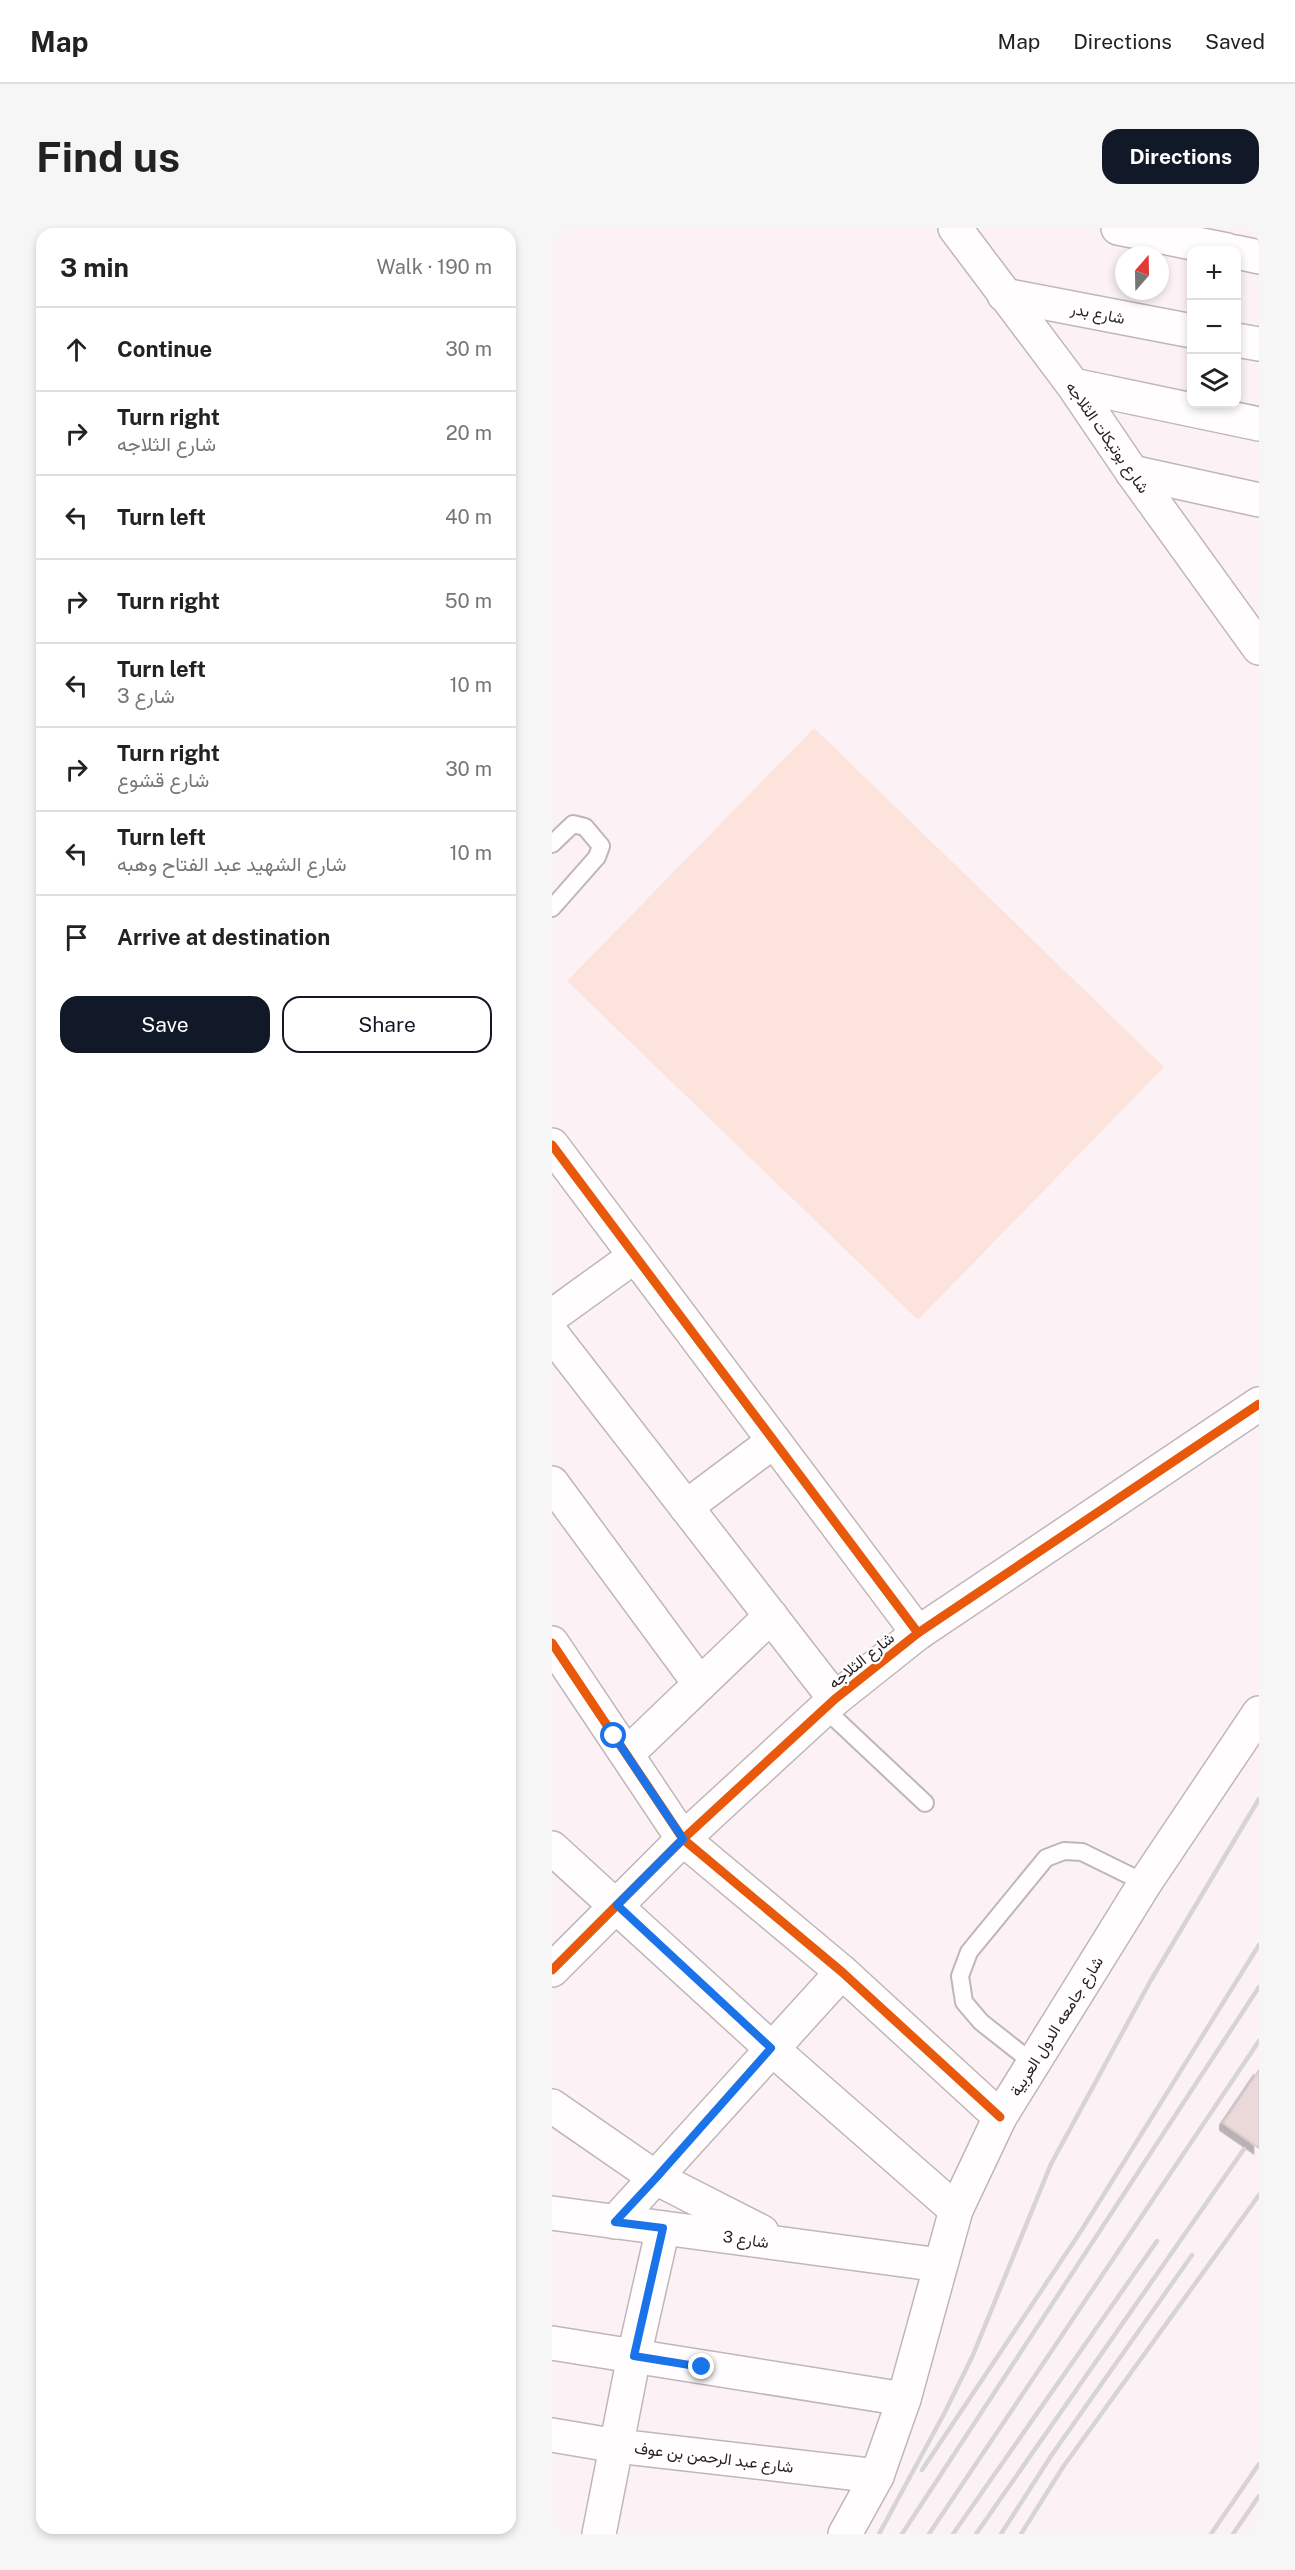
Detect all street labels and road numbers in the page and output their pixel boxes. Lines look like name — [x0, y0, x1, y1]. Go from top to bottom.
street label: شارع بدر — [1068, 299, 1127, 330]
street label: شارع بوتيكات الثلاجه — [1060, 378, 1153, 498]
street label: شارع الثلاجه — [825, 1628, 899, 1694]
street label: شارع جامعه الدول العربية — [1006, 1953, 1109, 2101]
street label: شارع 3 — [721, 2227, 770, 2254]
street label: شارع عبد الرحمن بن عوف — [633, 2438, 795, 2479]

